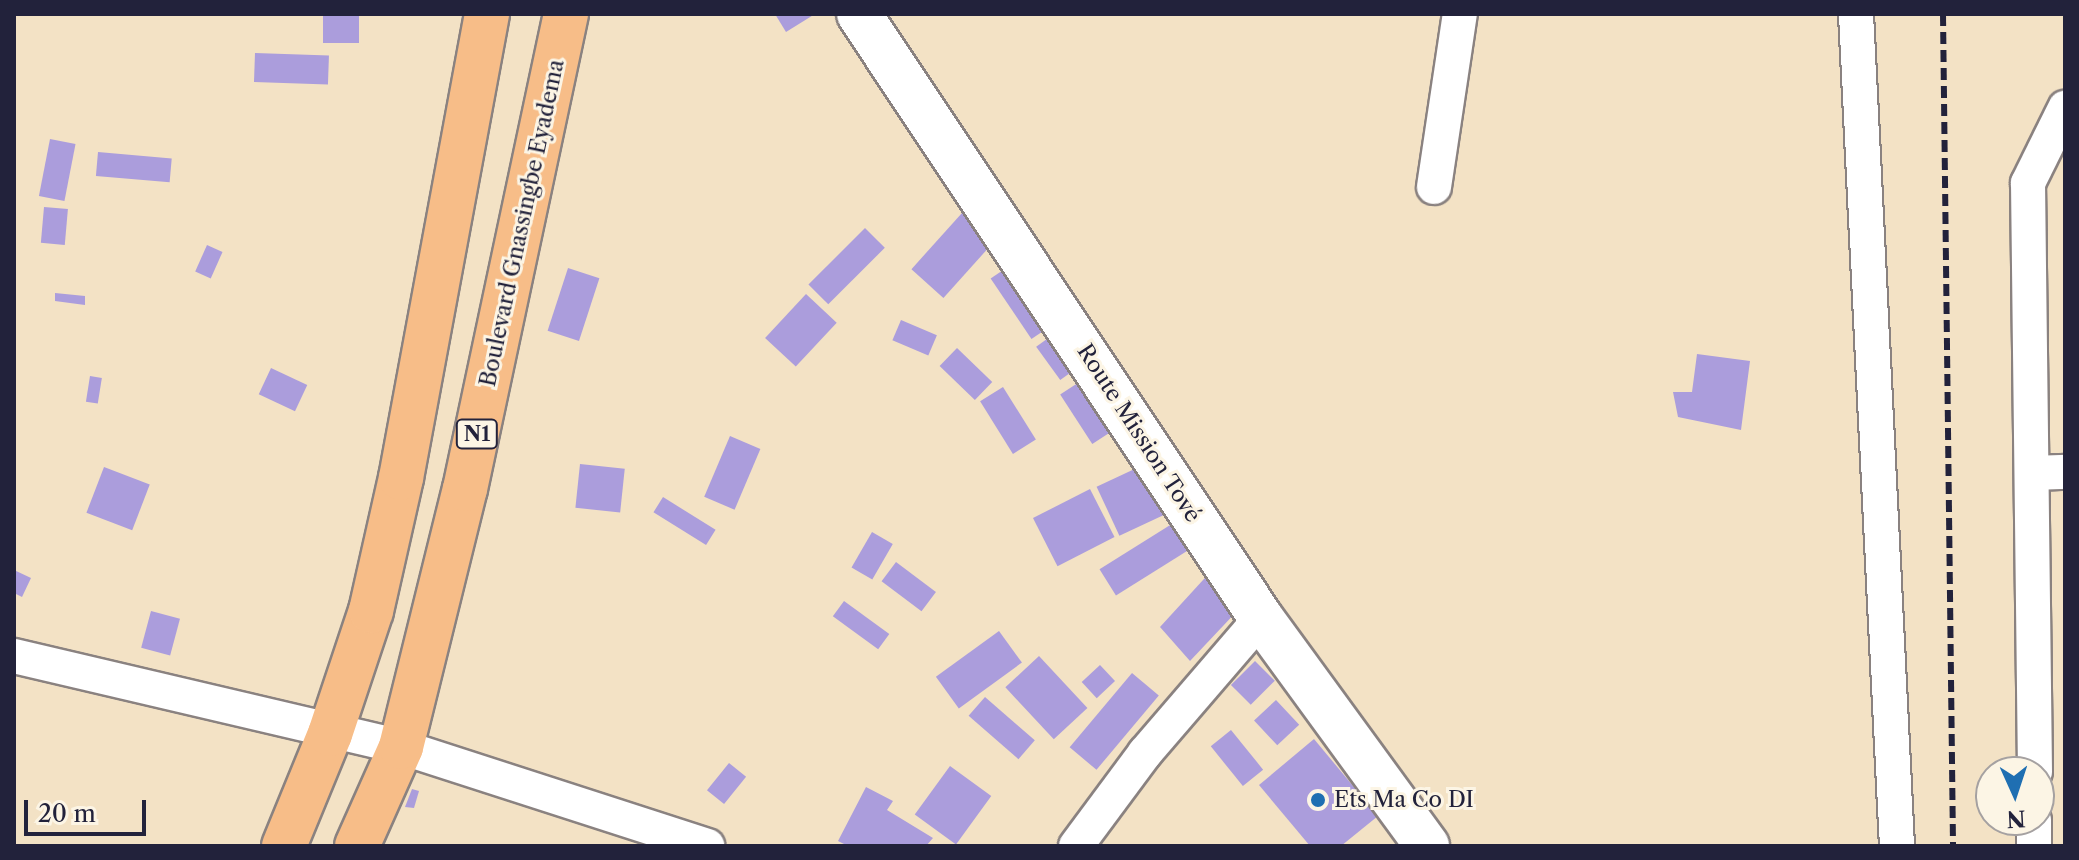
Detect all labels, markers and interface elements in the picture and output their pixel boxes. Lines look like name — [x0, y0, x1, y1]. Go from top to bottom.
street label: Boulevard Gnassingbe Eyadema — [474, 57, 570, 389]
street label: Route Mission Tové — [1071, 339, 1207, 527]
road number: N1 — [455, 418, 499, 450]
north arrow — [1975, 756, 2055, 836]
scale bar — [28, 784, 150, 834]
place label: Ets Ma Co DI — [1334, 787, 1474, 813]
marker: Ets Ma Co DI — [1309, 791, 1327, 809]
text: 20 m — [38, 799, 96, 828]
text: N — [2006, 804, 2026, 832]

